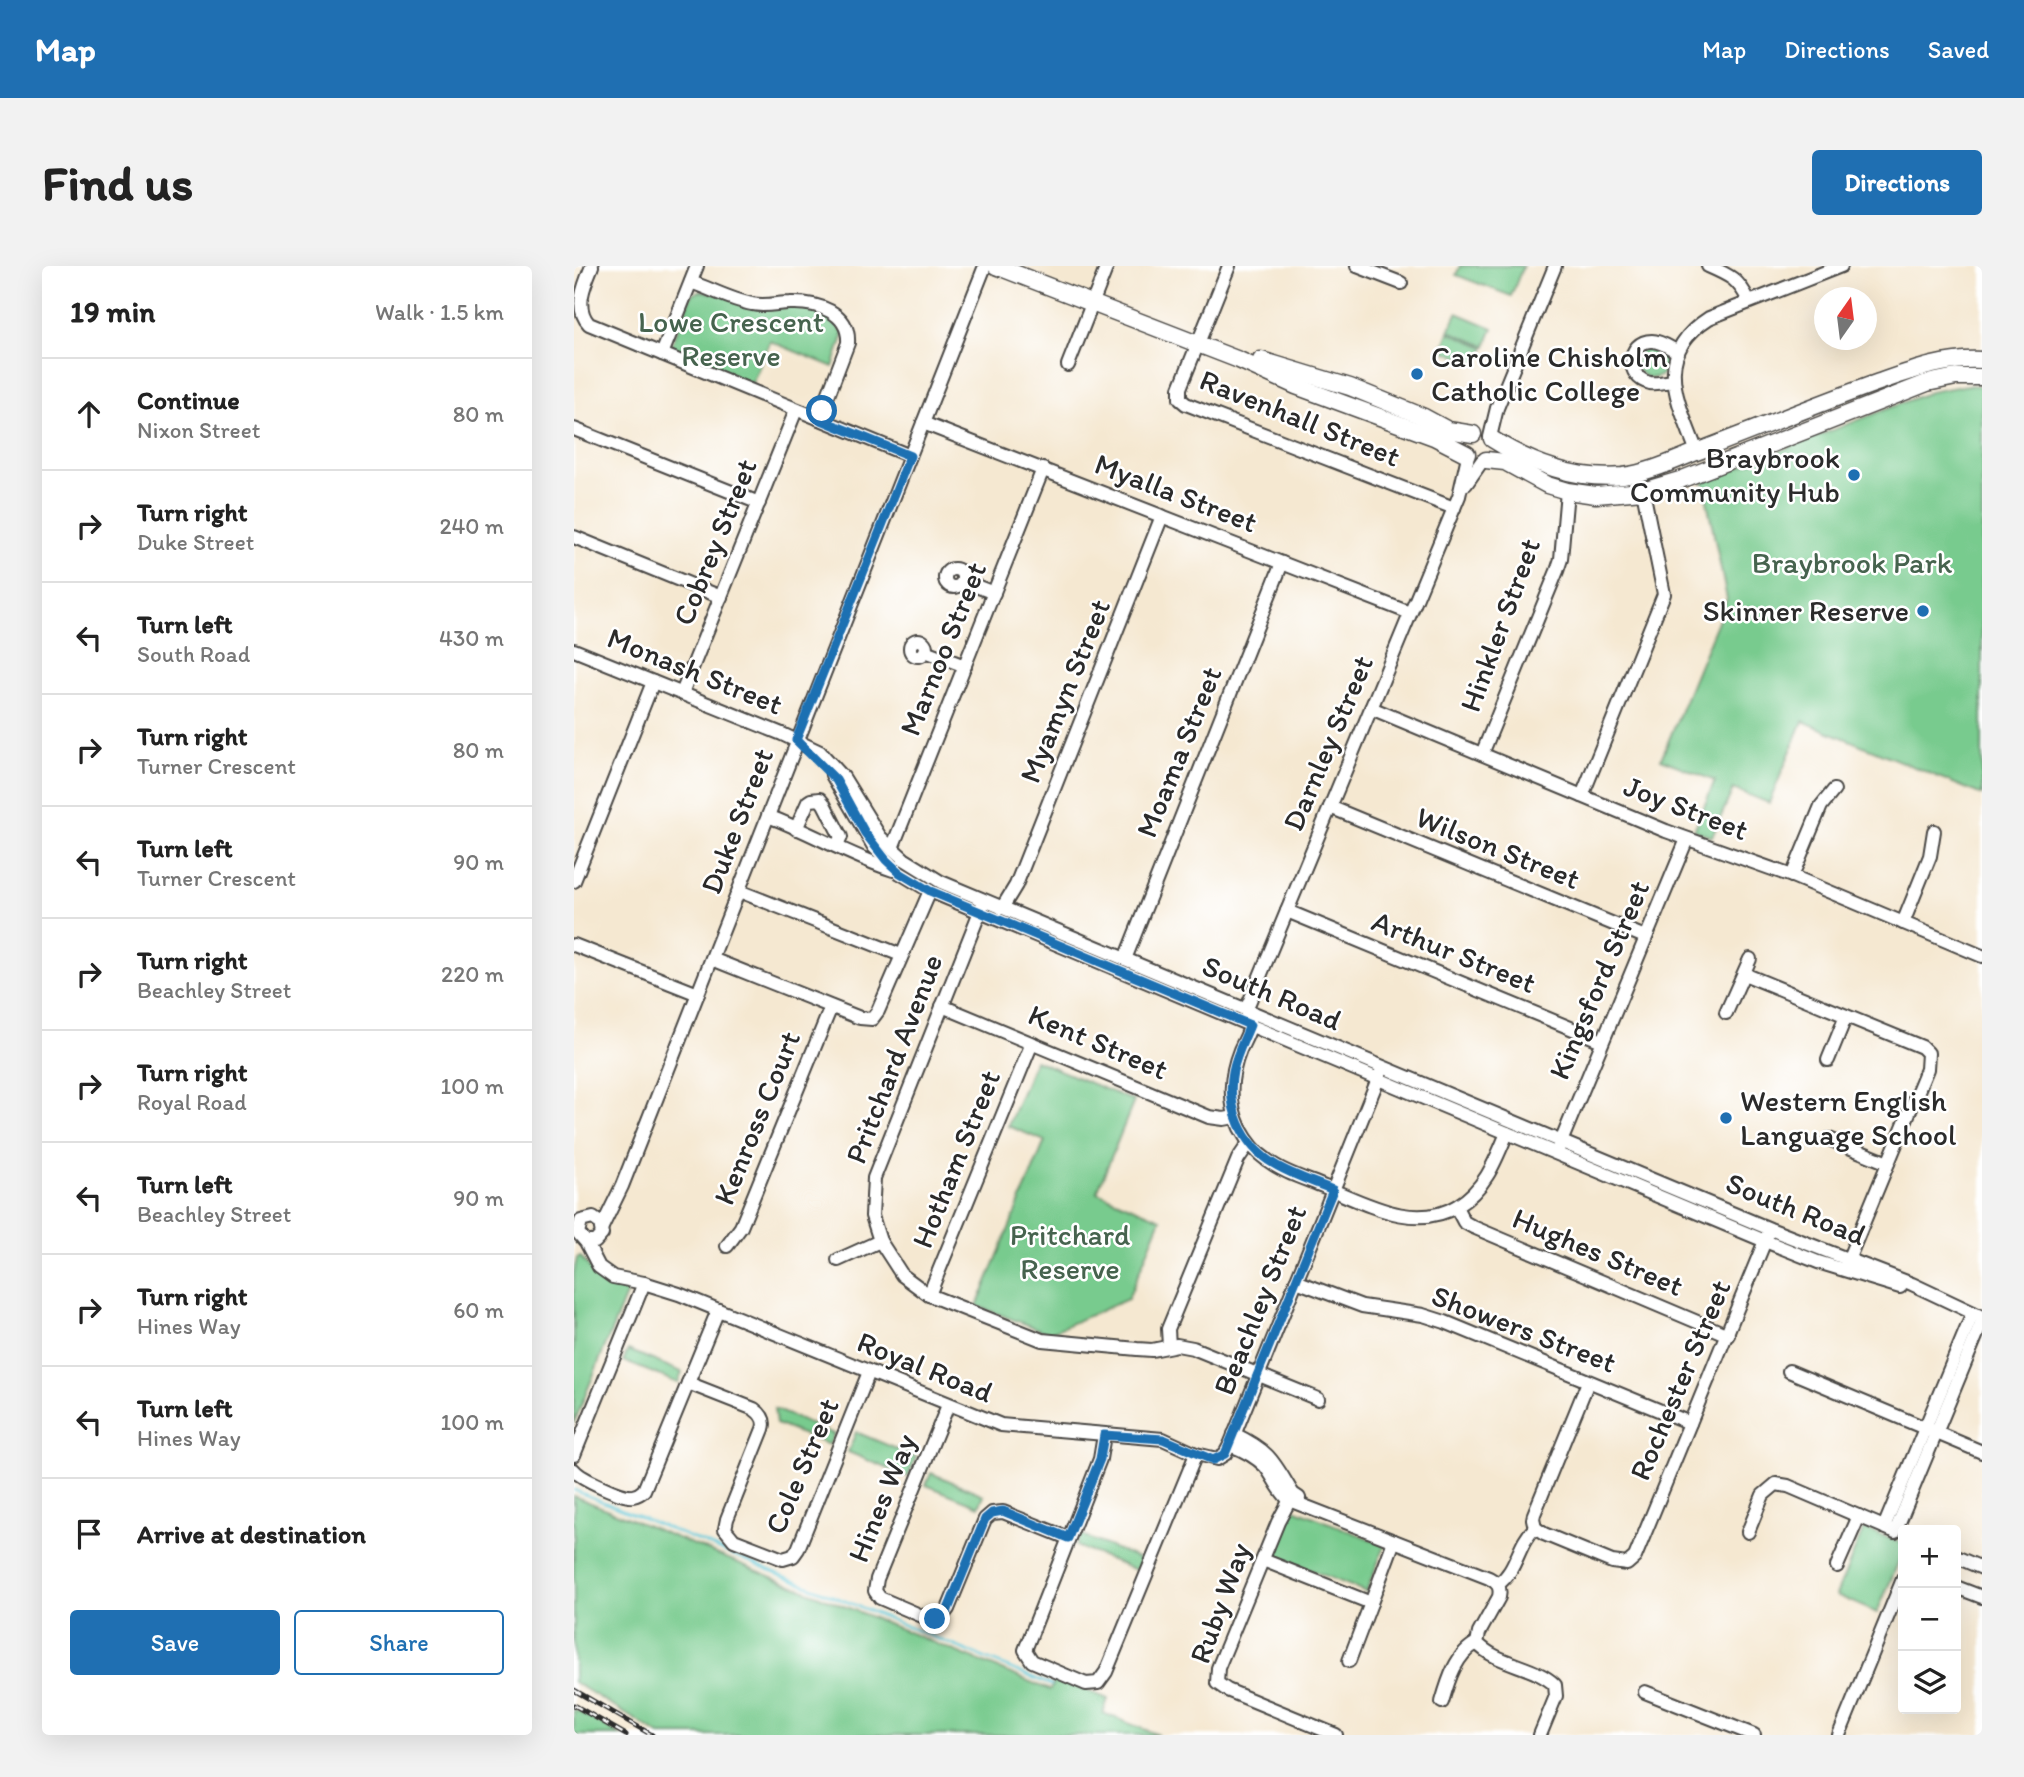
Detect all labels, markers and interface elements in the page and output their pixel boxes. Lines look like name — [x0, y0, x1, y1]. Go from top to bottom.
text: Map — [35, 30, 96, 69]
text: Map — [1702, 35, 1746, 64]
text: Directions — [1784, 35, 1890, 64]
text: Saved — [1928, 35, 1989, 64]
button: Directions — [1812, 150, 1982, 215]
text: Find us — [42, 153, 193, 212]
north arrow — [1814, 287, 1877, 350]
text: 19 min — [70, 293, 155, 330]
text: Walk · 1.5 km — [375, 298, 504, 326]
park label: Lowe Crescent Reserve — [638, 303, 824, 374]
place label: Caroline Chisholm Catholic College — [1431, 338, 1668, 409]
street label: Ravenhall Street — [1195, 361, 1406, 475]
marker: Caroline Chisholm Catholic College — [1409, 366, 1425, 382]
text: Continue — [137, 384, 240, 416]
icon: ahead — [70, 395, 108, 433]
route start — [806, 395, 837, 426]
text: 80 m — [453, 400, 504, 428]
text: Nixon Street — [137, 416, 260, 444]
place label: Braybrook Community Hub — [1630, 439, 1840, 510]
street label: Myalla Street — [1090, 445, 1263, 540]
street label: Cobrey Street — [664, 453, 765, 630]
marker: Braybrook Community Hub — [1846, 467, 1862, 483]
text: Turn right — [137, 496, 248, 528]
icon: right — [70, 507, 108, 545]
text: 240 m — [439, 512, 504, 540]
text: Duke Street — [137, 528, 254, 556]
street label: Hinkler Street — [1451, 533, 1548, 717]
park label: Braybrook Park — [1752, 544, 1953, 581]
street label: Marnoo Street — [891, 557, 994, 741]
place label: Skinner Reserve — [1703, 592, 1909, 629]
street label: Myamyn Street — [1011, 593, 1118, 788]
marker: Skinner Reserve — [1915, 603, 1931, 619]
text: Turn left — [137, 608, 233, 640]
icon: left — [70, 619, 108, 657]
street label: Monash Street — [602, 619, 788, 723]
text: 430 m — [439, 624, 504, 652]
text: South Road — [137, 640, 250, 668]
street label: Darnley Street — [1274, 650, 1381, 836]
street label: Moama Street — [1127, 661, 1230, 843]
text: Turn right — [137, 720, 248, 752]
icon: right — [70, 731, 108, 769]
text: 80 m — [453, 736, 504, 764]
street label: Duke Street — [692, 743, 781, 899]
text: Turner Crescent — [137, 752, 296, 780]
street label: Joy Street — [1619, 767, 1754, 848]
street label: Wilson Street — [1411, 798, 1586, 897]
text: Turn left — [137, 832, 233, 864]
icon: left — [70, 843, 108, 881]
text: 90 m — [453, 848, 504, 876]
text: Turner Crescent — [137, 864, 296, 892]
street label: Kingsford Street — [1540, 875, 1657, 1085]
street label: Arthur Street — [1367, 902, 1542, 1001]
text: Turn right — [137, 944, 248, 976]
street label: South Road — [1197, 947, 1347, 1038]
street label: Pritchard Avenue — [837, 949, 950, 1169]
icon: right — [70, 955, 108, 993]
text: 220 m — [441, 960, 504, 988]
text: Beachley Street — [137, 976, 291, 1004]
street label: Kent Street — [1023, 996, 1174, 1087]
street label: Kenross Court — [705, 1026, 808, 1210]
text: Turn right — [137, 1056, 248, 1088]
street label: Hotham Street — [903, 1064, 1008, 1253]
icon: right — [70, 1067, 108, 1105]
text: 100 m — [440, 1072, 504, 1100]
place label: Western English Language School — [1740, 1082, 1957, 1153]
text: Royal Road — [137, 1088, 247, 1116]
marker: Western English Language School — [1718, 1110, 1734, 1126]
street label: South Road — [1721, 1164, 1872, 1253]
text: Turn left — [137, 1168, 233, 1200]
icon: left — [70, 1179, 108, 1217]
text: 90 m — [453, 1184, 504, 1212]
street label: Beachley Street — [1205, 1199, 1314, 1400]
street label: Hughes Street — [1507, 1199, 1689, 1304]
text: Beachley Street — [137, 1200, 291, 1228]
park label: Pritchard Reserve — [1010, 1216, 1130, 1287]
street label: Rochester Street — [1621, 1274, 1738, 1486]
street label: Showers Street — [1427, 1276, 1622, 1381]
text: Turn right — [137, 1280, 248, 1312]
icon: right — [70, 1291, 108, 1329]
text: 60 m — [453, 1296, 504, 1324]
text: Hines Way — [137, 1312, 241, 1340]
street label: Royal Road — [852, 1323, 998, 1411]
text: Turn left — [137, 1392, 233, 1424]
street label: Cole Street — [756, 1392, 847, 1539]
icon: left — [70, 1403, 108, 1441]
text: 100 m — [440, 1408, 504, 1436]
text: Hines Way — [137, 1424, 241, 1452]
street label: Hines Way — [839, 1428, 924, 1567]
icon: arrive — [70, 1515, 108, 1553]
text: Arrive at destination — [137, 1518, 366, 1550]
map controls — [1898, 1525, 1961, 1714]
button: + — [1898, 1525, 1961, 1588]
street label: Ruby Way — [1181, 1537, 1258, 1668]
button: − — [1898, 1588, 1961, 1651]
route end — [919, 1603, 950, 1634]
button: Save — [70, 1610, 280, 1675]
button: Share — [294, 1610, 504, 1675]
button: layers — [1898, 1651, 1961, 1714]

